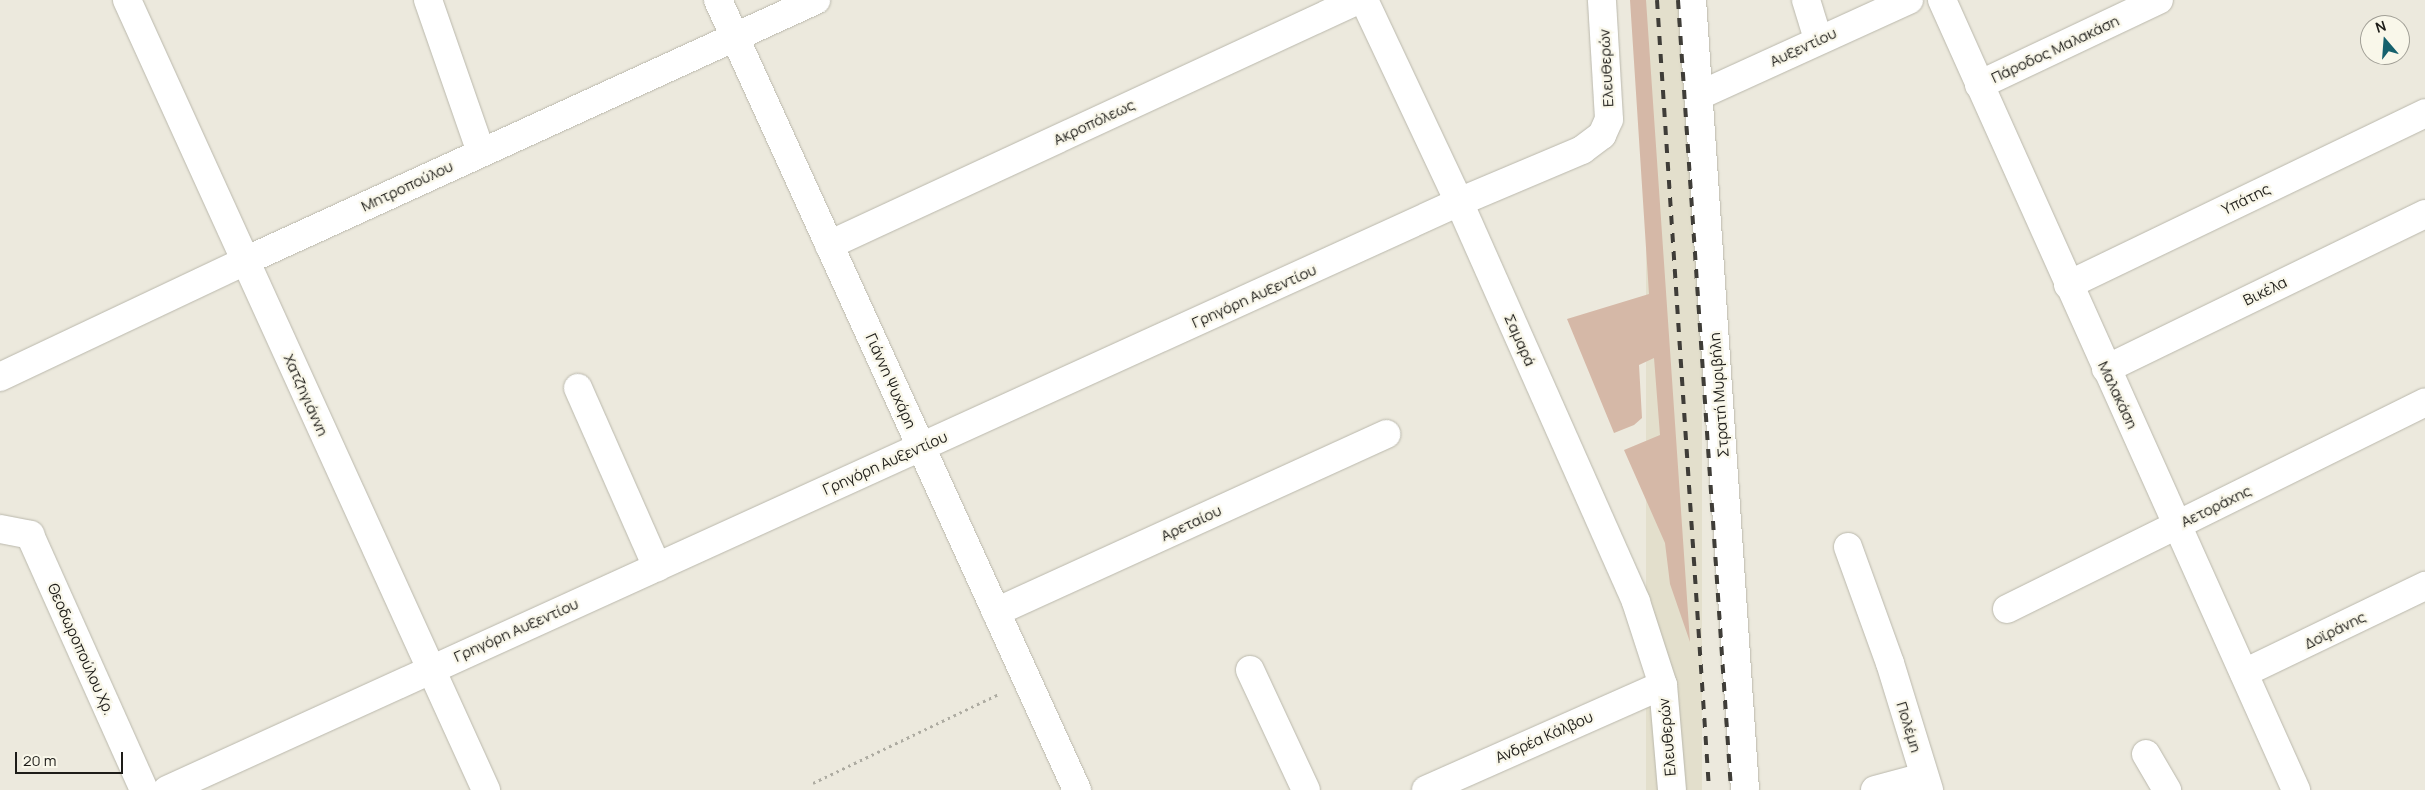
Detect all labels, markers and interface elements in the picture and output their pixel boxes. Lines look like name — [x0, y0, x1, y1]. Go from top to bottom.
street label: Πάροδος Μαλακάση — [1988, 11, 2122, 87]
north arrow — [2360, 15, 2410, 65]
text: N — [2373, 16, 2388, 37]
street label: Αυξεντίου — [1767, 24, 1839, 70]
street label: Ελευθερών — [1595, 28, 1617, 108]
street label: Ακροπόλεως — [1050, 95, 1138, 149]
street label: Μητροπούλου — [358, 157, 456, 215]
street label: Υπάτης — [2219, 180, 2273, 218]
street label: Γρηγόρη Αυξεντίου — [1189, 260, 1319, 332]
street label: Βικέλα — [2240, 273, 2290, 309]
street label: Σαμαρά — [1501, 311, 1539, 369]
street label: Γιάννη Ψυχάρη — [862, 331, 920, 431]
street label: Στρατή Μυριβήλη — [1706, 332, 1732, 458]
street label: Χατζηγιάννη — [280, 351, 332, 439]
street label: Μαλακάση — [2094, 358, 2142, 432]
street label: Γρηγόρη Αυξεντίου — [820, 427, 950, 499]
street label: Αετοράχης — [2178, 481, 2254, 531]
street label: Αρεταίου — [1158, 501, 1224, 545]
street label: Θεοδωροπούλου Χρ. — [44, 580, 118, 718]
street label: Γρηγόρη Αυξεντίου — [451, 594, 581, 666]
street label: Δοϊράνης — [2301, 607, 2369, 653]
street label: Ελευθερών — [1655, 697, 1679, 777]
street label: Πολέμη — [1893, 699, 1925, 755]
street label: Ανδρέα Κάλβου — [1492, 707, 1596, 767]
scale bar — [18, 742, 125, 774]
text: 20 m — [23, 750, 56, 771]

